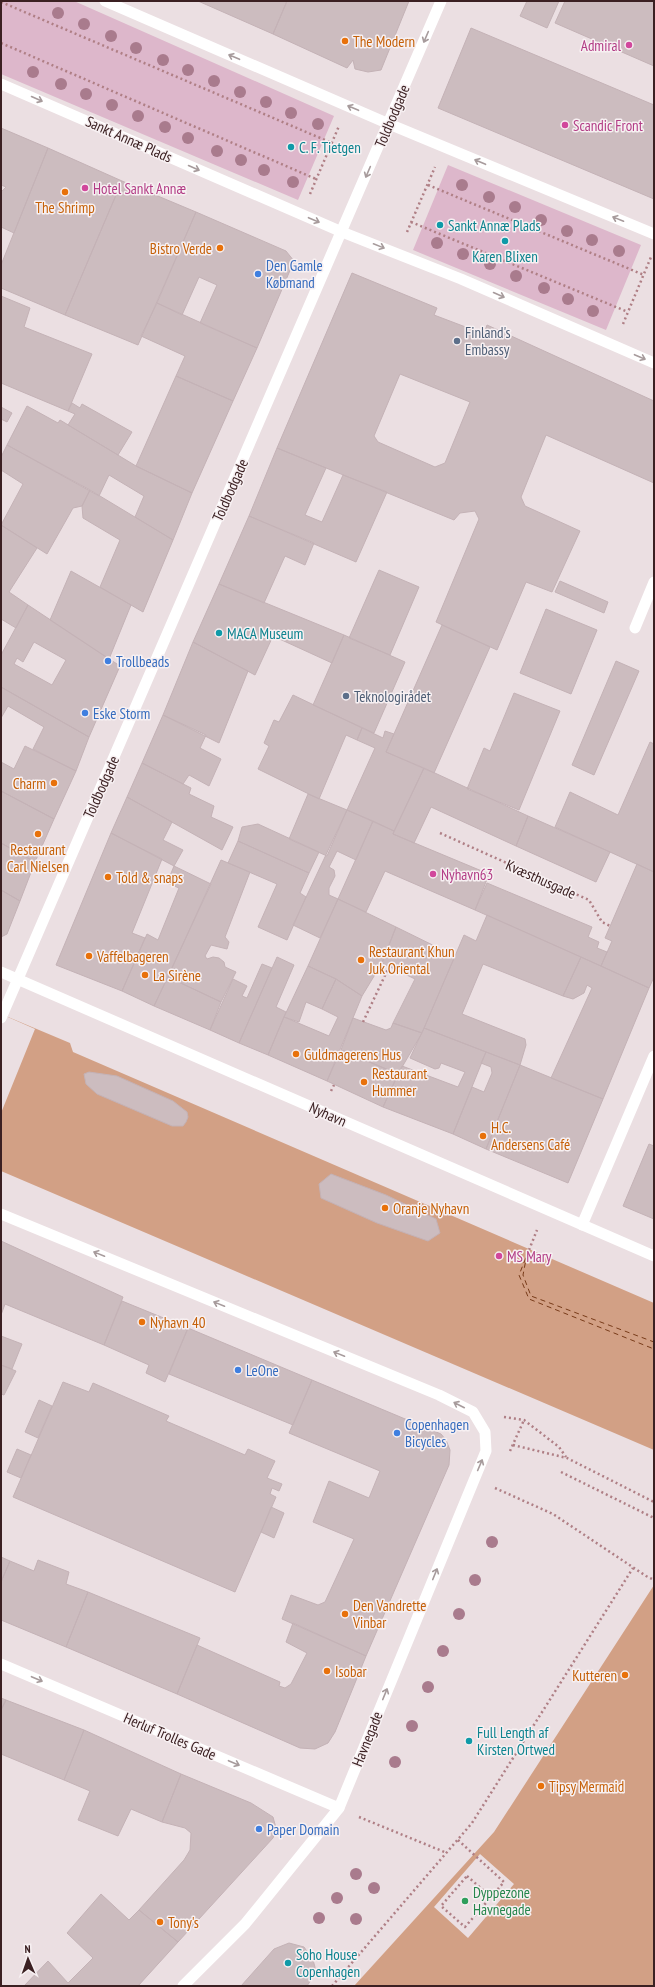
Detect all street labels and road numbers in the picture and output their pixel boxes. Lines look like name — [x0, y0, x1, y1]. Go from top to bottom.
street label: Toldbodgade — [370, 82, 414, 150]
street label: Sankt Annæ Plads — [83, 111, 175, 167]
street label: Toldbodgade — [208, 456, 252, 524]
street label: Toldbodgade — [79, 753, 123, 821]
street label: Kvæsthusgade — [503, 855, 579, 903]
street label: Nyhavn — [306, 1097, 350, 1131]
street label: Herluf Trolles Gade — [121, 1708, 219, 1764]
street label: Havnegade — [347, 1709, 387, 1769]

